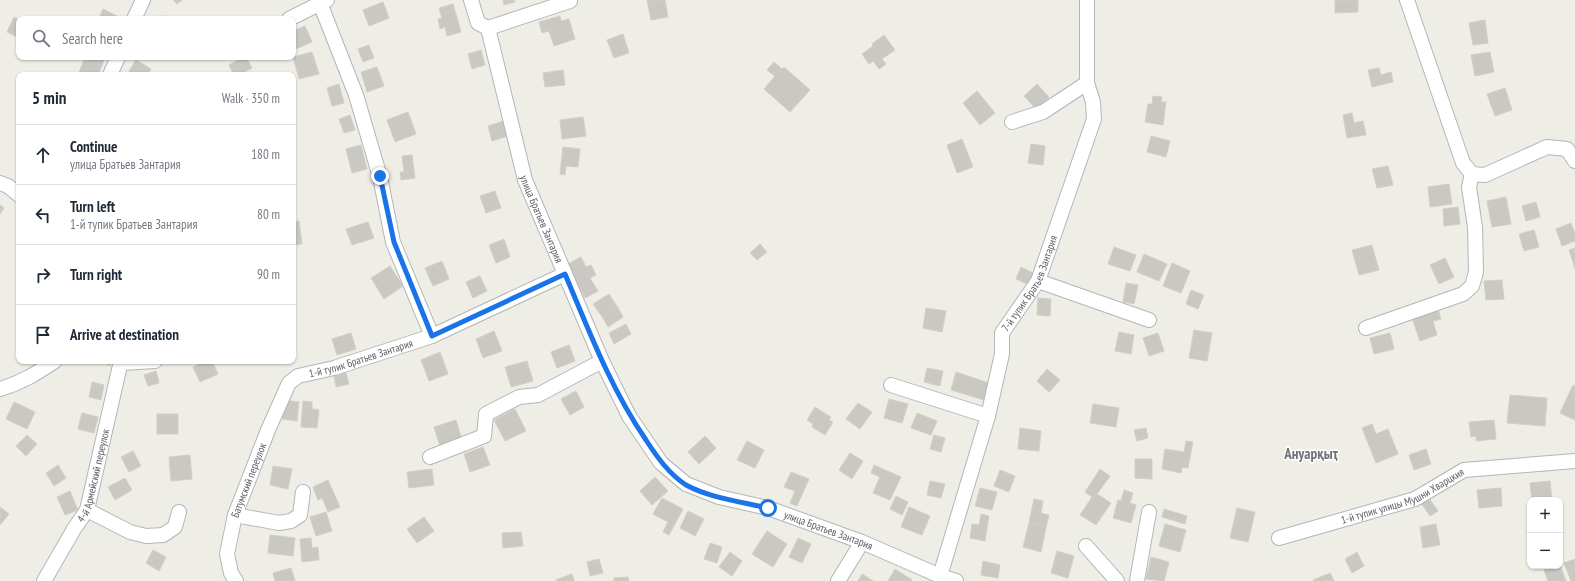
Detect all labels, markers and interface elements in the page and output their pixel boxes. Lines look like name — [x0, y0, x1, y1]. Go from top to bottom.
search box — [16, 16, 296, 60]
icon: search — [30, 27, 52, 49]
text: Search here — [62, 29, 123, 48]
text: 5 min — [32, 87, 66, 109]
text: Walk · 350 m — [222, 90, 280, 107]
text: Continue — [70, 137, 117, 156]
icon: ahead — [32, 144, 54, 166]
text: 180 m — [251, 146, 280, 163]
text: улица Братьев Зантария — [70, 156, 181, 173]
route end — [371, 167, 389, 185]
street label: улица Братьев Зантария — [517, 174, 566, 265]
text: Turn left — [70, 197, 115, 216]
icon: left — [32, 204, 54, 226]
text: 80 m — [257, 206, 280, 223]
text: 1-й тупик Братьев Зантария — [70, 216, 197, 233]
street label: 7-й тупик Братьев Зантария — [998, 233, 1060, 334]
icon: right — [32, 264, 54, 286]
text: Turn right — [70, 265, 122, 284]
text: 90 m — [257, 266, 280, 283]
icon: arrive — [32, 324, 54, 346]
text: Arrive at destination — [70, 325, 179, 344]
street label: 1-й тупик Братьев Зантария — [307, 336, 415, 380]
street label: 4-й Армейский переулок — [74, 427, 112, 525]
street label: Батумский переулок — [228, 440, 270, 520]
district label: Ануарқыҭ — [1283, 444, 1339, 463]
street label: 1-й тупик улицы Мушни Хварцкия — [1339, 465, 1467, 527]
map controls — [1527, 497, 1563, 569]
button: + — [1527, 497, 1563, 533]
route start — [759, 499, 777, 517]
street label: улица Братьев Зантария — [782, 507, 875, 553]
button: − — [1527, 533, 1563, 569]

